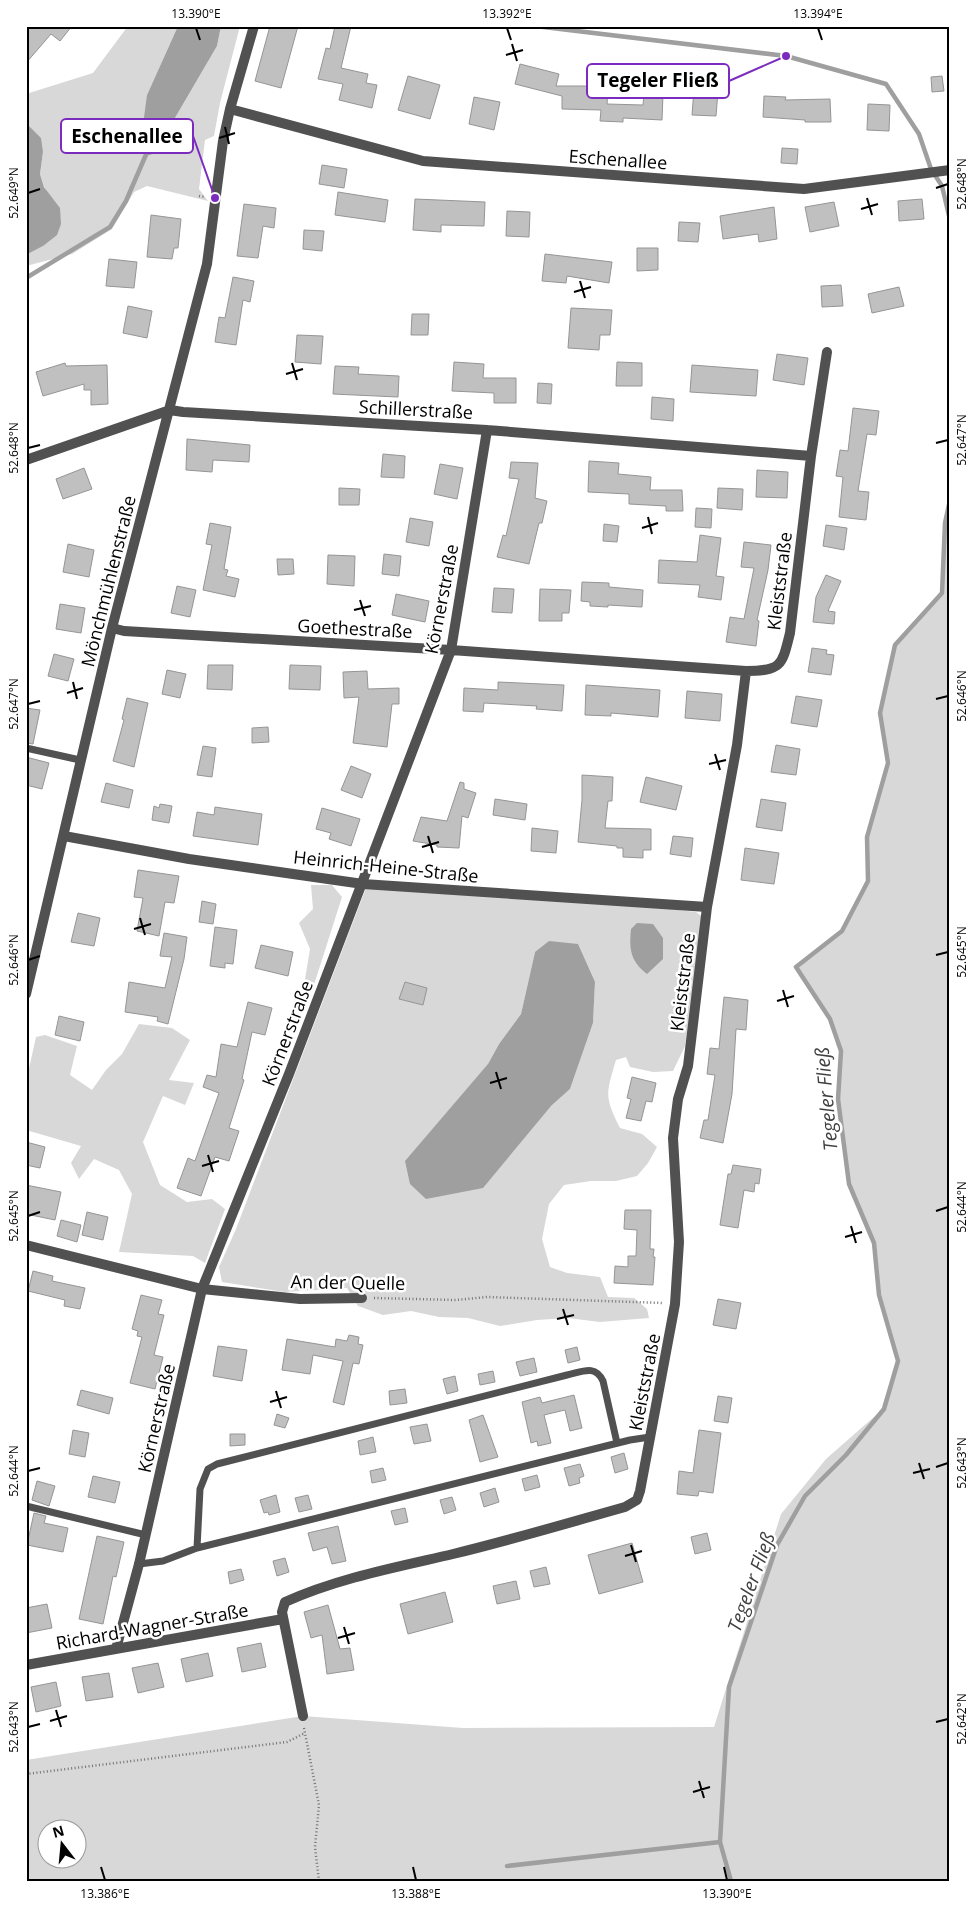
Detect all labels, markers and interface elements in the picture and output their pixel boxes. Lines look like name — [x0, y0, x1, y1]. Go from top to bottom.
text: 13.390°E — [171, 5, 221, 22]
text: 13.392°E — [482, 5, 532, 22]
text: 13.394°E — [793, 5, 843, 22]
callout: Tegeler Fließ — [587, 64, 729, 98]
text: Tegeler Fließ — [597, 67, 719, 93]
callout: Eschenallee — [61, 119, 193, 153]
text: Eschenallee — [71, 123, 183, 149]
street label: Eschenallee — [568, 144, 668, 174]
text: 52.648°N — [953, 158, 970, 210]
text: 52.649°N — [5, 167, 22, 219]
street label: Schillerstraße — [358, 394, 474, 424]
text: 52.647°N — [953, 414, 970, 466]
text: 52.648°N — [5, 422, 22, 474]
street label: Mönchmühlenstraße — [75, 493, 141, 669]
street label: Kleiststraße — [761, 530, 797, 632]
street label: Körnerstraße — [419, 542, 463, 656]
street label: Goethestraße — [297, 613, 413, 643]
text: 52.646°N — [953, 670, 970, 722]
text: 52.647°N — [5, 678, 22, 730]
street label: Heinrich-Heine-Straße — [292, 844, 480, 888]
text: 52.645°N — [953, 926, 970, 978]
street label: Kleiststraße — [664, 931, 700, 1033]
text: 52.646°N — [5, 934, 22, 986]
street label: Körnerstraße — [256, 977, 318, 1089]
water label: Tegeler Fließ — [809, 1046, 843, 1152]
text: 52.644°N — [953, 1181, 970, 1233]
text: 52.645°N — [5, 1190, 22, 1242]
street label: An der Quelle — [291, 1269, 405, 1295]
street label: Kleiststraße — [623, 1331, 665, 1433]
street label: Körnerstraße — [132, 1361, 180, 1475]
text: 52.643°N — [953, 1437, 970, 1489]
text: 52.644°N — [5, 1445, 22, 1497]
water label: Tegeler Fließ — [721, 1529, 781, 1635]
street label: Richard-Wagner-Straße — [54, 1597, 250, 1655]
text: 52.642°N — [953, 1693, 970, 1745]
text: 52.643°N — [5, 1701, 22, 1753]
north arrow — [38, 1820, 88, 1870]
text: N — [50, 1820, 66, 1842]
text: 13.386°E — [80, 1885, 130, 1902]
text: 13.388°E — [391, 1885, 441, 1902]
text: 13.390°E — [702, 1885, 752, 1902]

